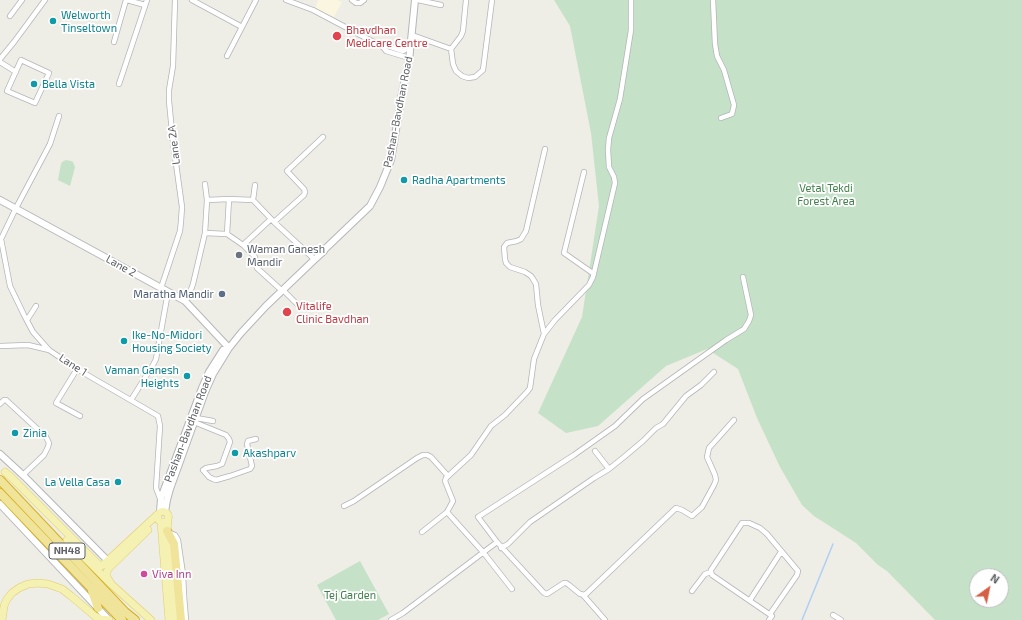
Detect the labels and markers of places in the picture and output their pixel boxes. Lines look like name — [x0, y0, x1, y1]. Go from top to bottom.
place label: Welworth Tinseltown — [61, 8, 117, 34]
marker: Welworth Tinseltown — [48, 16, 58, 26]
place label: Bhavdhan Medicare Centre — [346, 23, 428, 49]
marker: Bhavdhan Medicare Centre — [331, 30, 343, 42]
place label: Bella Vista — [42, 77, 95, 91]
marker: Bella Vista — [29, 79, 39, 89]
place label: Radha Apartments — [412, 173, 506, 187]
marker: Radha Apartments — [399, 175, 409, 185]
place label: Waman Ganesh Mandir — [247, 242, 325, 268]
marker: Waman Ganesh Mandir — [234, 250, 244, 260]
place label: Maratha Mandir — [133, 287, 214, 301]
marker: Maratha Mandir — [217, 289, 227, 299]
place label: Vitalife Clinic Bavdhan — [296, 299, 369, 325]
marker: Vitalife Clinic Bavdhan — [281, 306, 293, 318]
place label: Ike-No-Midori Housing Society — [132, 328, 212, 354]
marker: Ike-No-Midori Housing Society — [119, 336, 129, 346]
place label: Vaman Ganesh Heights — [105, 363, 179, 389]
marker: Vaman Ganesh Heights — [182, 371, 192, 381]
place label: Zinia — [23, 426, 47, 440]
marker: Zinia — [10, 428, 20, 438]
place label: Akashparv — [243, 446, 296, 460]
marker: Akashparv — [230, 448, 240, 458]
place label: La Vella Casa — [45, 475, 110, 489]
marker: La Vella Casa — [113, 477, 123, 487]
place label: Viva Inn — [152, 567, 191, 581]
marker: Viva Inn — [139, 569, 149, 579]

